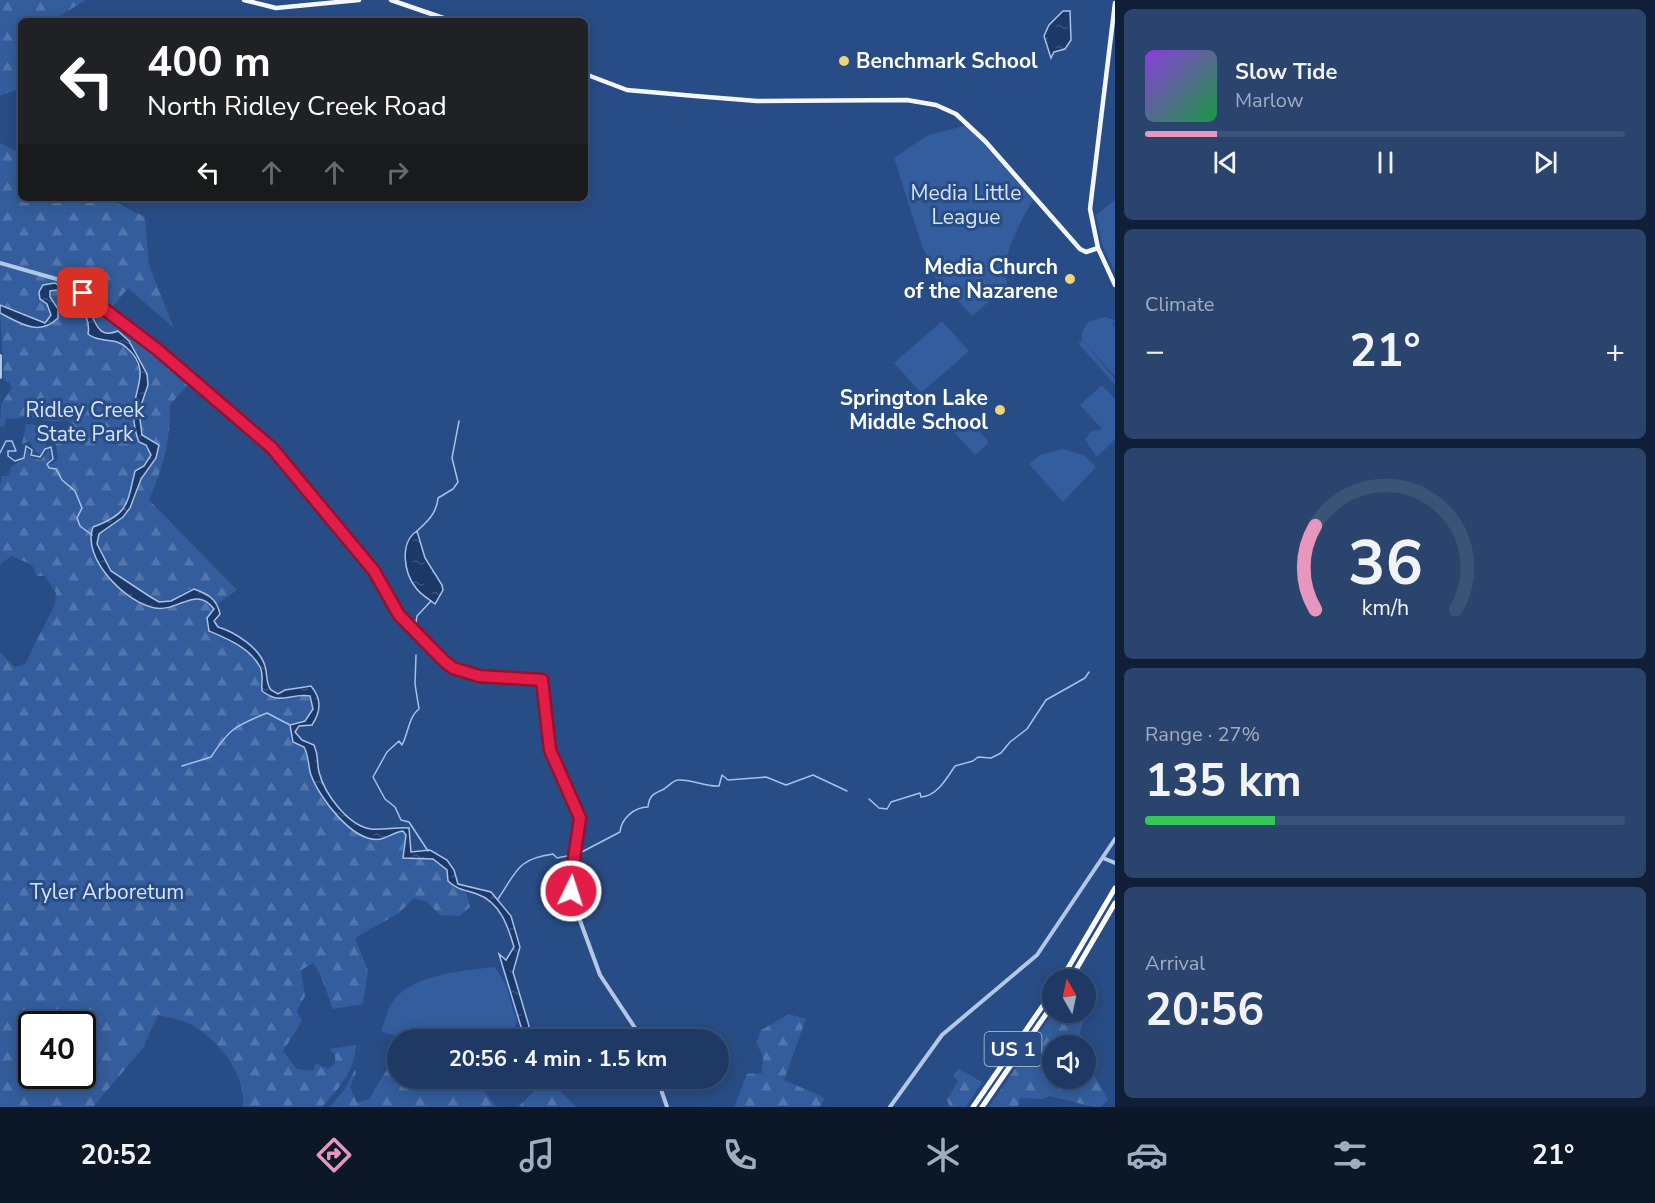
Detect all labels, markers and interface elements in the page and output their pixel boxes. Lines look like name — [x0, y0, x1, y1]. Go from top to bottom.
text: 400 m — [147, 34, 271, 91]
icon: left — [48, 42, 126, 120]
place label: Benchmark School — [856, 47, 1038, 75]
marker: Benchmark School — [837, 54, 851, 68]
text: Slow Tide — [1235, 57, 1337, 87]
text: Marlow — [1235, 87, 1303, 114]
text: North Ridley Creek Road — [147, 88, 447, 125]
icon: previous — [1209, 146, 1242, 179]
icon: pause — [1369, 146, 1402, 179]
icon: next — [1529, 146, 1562, 179]
icon: left — [192, 156, 225, 189]
icon: ahead — [255, 156, 288, 189]
icon: ahead — [318, 156, 351, 189]
icon: right — [381, 156, 414, 189]
park label: Media Little League — [911, 179, 1021, 231]
place label: Media Church of the Nazarene — [904, 253, 1058, 305]
pin — [57, 267, 108, 318]
marker: Media Church of the Nazarene — [1063, 272, 1077, 286]
icon: arrive — [66, 276, 99, 309]
text: Climate — [1145, 291, 1214, 318]
text: 21° — [1349, 321, 1421, 382]
text: − — [1145, 329, 1165, 374]
text: + — [1605, 329, 1625, 374]
place label: Springton Lake Middle School — [840, 384, 988, 436]
park label: Ridley Creek State Park — [26, 396, 145, 448]
marker: Springton Lake Middle School — [993, 403, 1007, 417]
text: 36 — [1348, 522, 1422, 607]
text: km/h — [1361, 594, 1409, 624]
text: Range · 27% — [1145, 721, 1260, 748]
text: 135 km — [1145, 751, 1302, 812]
position arrow — [539, 859, 603, 923]
park label: Tyler Arboretum — [30, 878, 184, 906]
text: Arrival — [1145, 950, 1205, 977]
north arrow — [1042, 969, 1096, 1023]
map controls — [1042, 969, 1096, 1089]
text: 20:56 — [1145, 980, 1264, 1041]
speed limit sign: 40 — [18, 1011, 96, 1089]
road number: US 1 — [984, 1032, 1042, 1066]
button: sound — [1042, 1035, 1096, 1089]
text: 20:56 · 4 min · 1.5 km — [449, 1044, 667, 1074]
icon: directions — [313, 1134, 355, 1176]
icon: music — [516, 1134, 558, 1176]
icon: phone — [719, 1134, 761, 1176]
icon: climate — [922, 1134, 964, 1176]
icon: car — [1126, 1134, 1168, 1176]
icon: filters — [1329, 1134, 1371, 1176]
text: 20:52 — [81, 1137, 152, 1174]
text: 21° — [1532, 1137, 1574, 1174]

